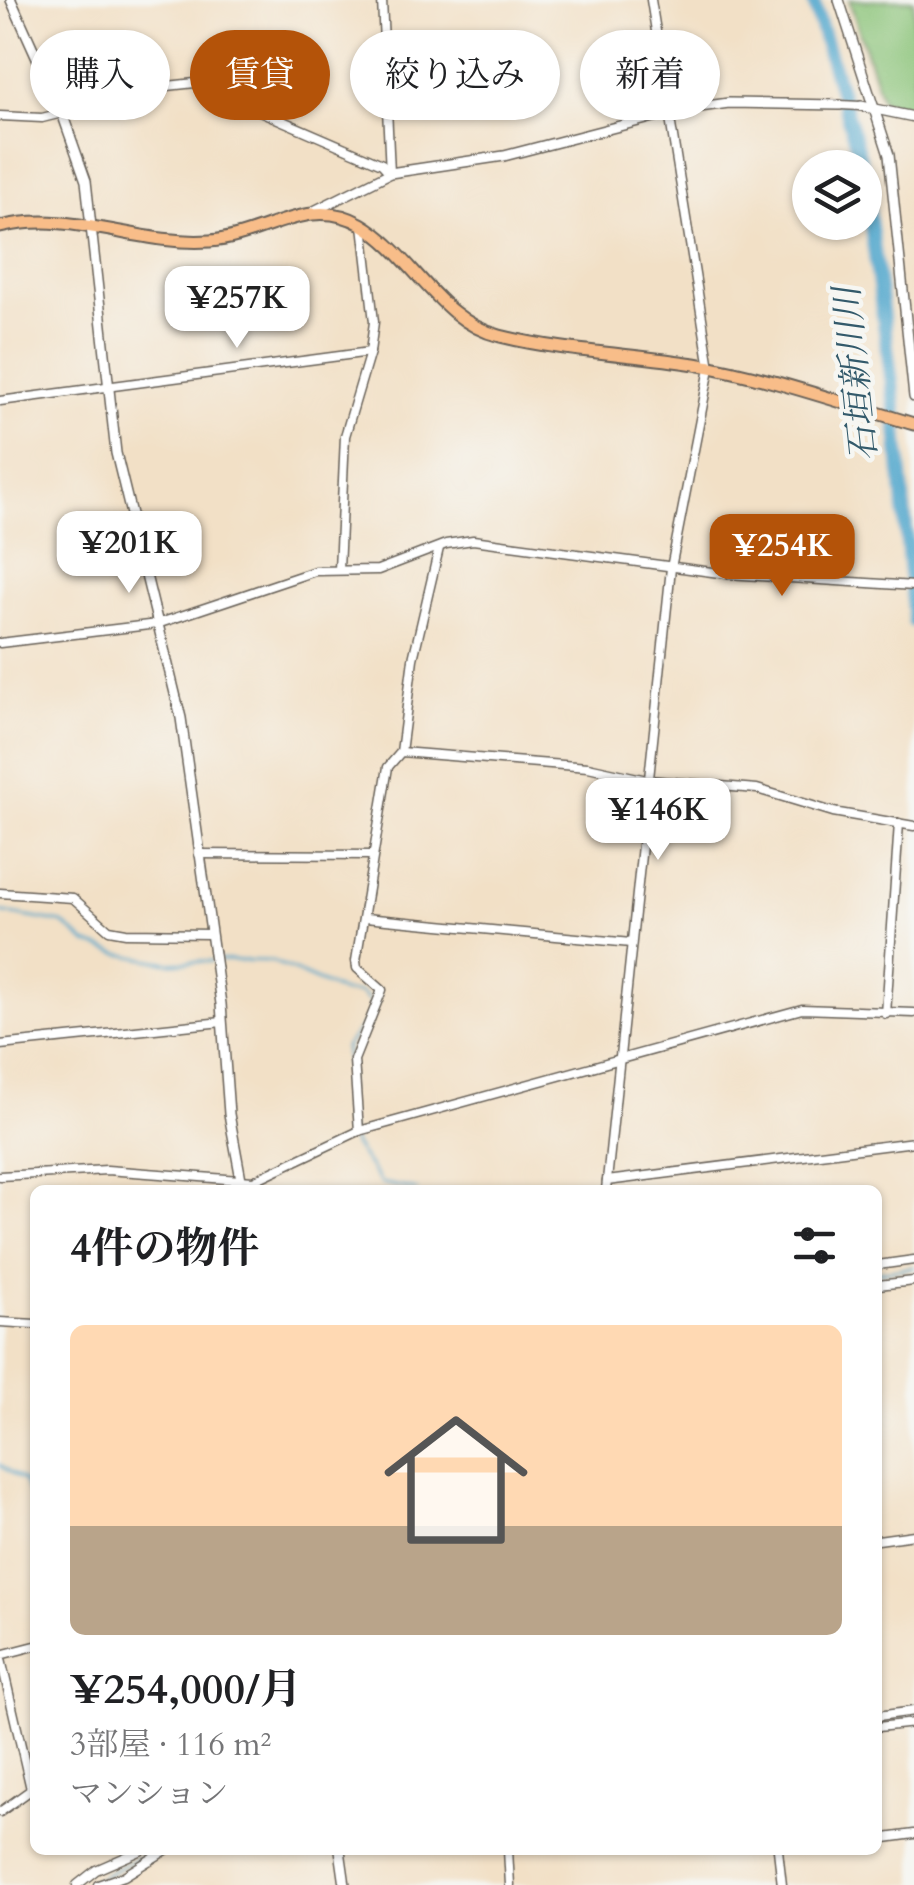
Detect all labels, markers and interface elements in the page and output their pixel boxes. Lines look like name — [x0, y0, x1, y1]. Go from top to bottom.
chip: 購入 — [30, 30, 170, 120]
chip: 賃貸 — [190, 30, 330, 120]
chip: 絞り込み — [350, 30, 560, 120]
chip: 新着 — [580, 30, 720, 120]
map controls — [792, 150, 882, 240]
button: layers — [792, 150, 882, 240]
pin: ¥257K — [167, 266, 307, 351]
text: ¥257K — [187, 276, 287, 320]
water label: 石垣新川川 — [823, 280, 889, 464]
pin: ¥201K — [59, 511, 199, 596]
pin: ¥254K — [712, 514, 852, 599]
text: ¥201K — [79, 521, 179, 565]
text: ¥254K — [732, 524, 832, 568]
pin: ¥146K — [588, 778, 728, 863]
text: ¥146K — [608, 788, 708, 832]
icon: filters — [787, 1218, 842, 1273]
text: 4件の物件 — [70, 1220, 260, 1277]
icon: home — [366, 1390, 546, 1570]
text: ¥254,000/月 — [70, 1661, 302, 1718]
text: 3部屋 · 116 m² — [70, 1723, 271, 1767]
text: マンション — [70, 1772, 229, 1816]

